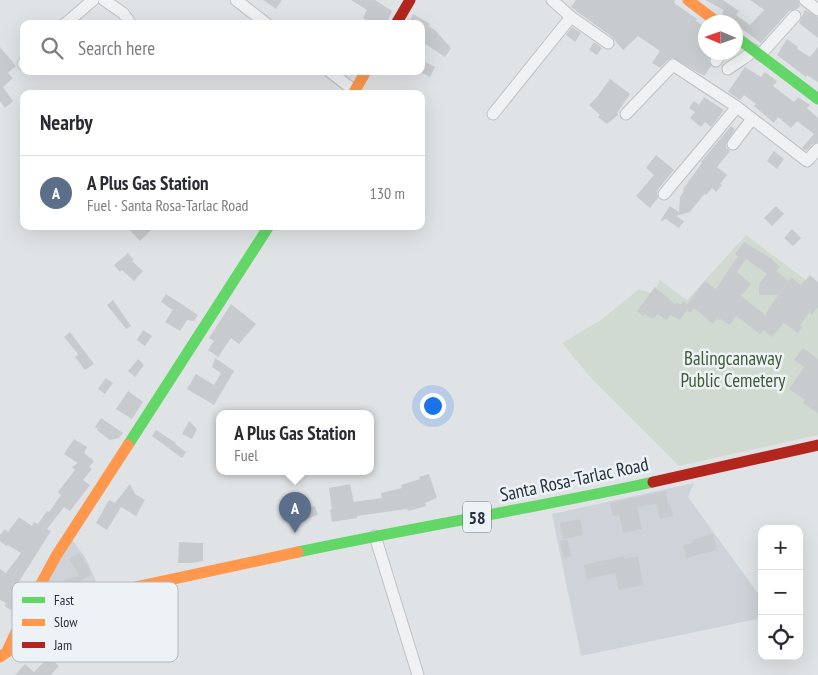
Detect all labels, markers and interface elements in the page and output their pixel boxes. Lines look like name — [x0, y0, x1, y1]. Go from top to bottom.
north arrow — [698, 15, 743, 60]
search box — [20, 20, 425, 75]
icon: search — [38, 34, 66, 62]
text: Search here — [78, 36, 155, 60]
text: Nearby — [40, 109, 93, 136]
text: A Plus Gas Station — [87, 171, 209, 195]
text: A — [52, 183, 60, 203]
text: 130 m — [370, 183, 405, 203]
text: Fuel · Santa Rosa-Tarlac Road — [87, 195, 248, 215]
park label: Balingcanaway Public Cemetery — [680, 346, 786, 392]
your location — [420, 393, 446, 419]
popup — [216, 410, 374, 475]
text: A Plus Gas Station — [234, 421, 356, 445]
text: Fuel — [234, 445, 258, 465]
street label: Santa Rosa-Tarlac Road — [498, 452, 650, 506]
pin: A — [279, 492, 311, 533]
road number: 58 — [463, 502, 491, 532]
map controls — [758, 525, 803, 660]
button: + — [758, 525, 803, 570]
button: − — [758, 570, 803, 615]
legend — [12, 582, 178, 662]
text: Fast — [54, 591, 74, 609]
text: Slow — [54, 613, 78, 631]
button: locate — [758, 615, 803, 660]
text: Jam — [53, 636, 72, 654]

